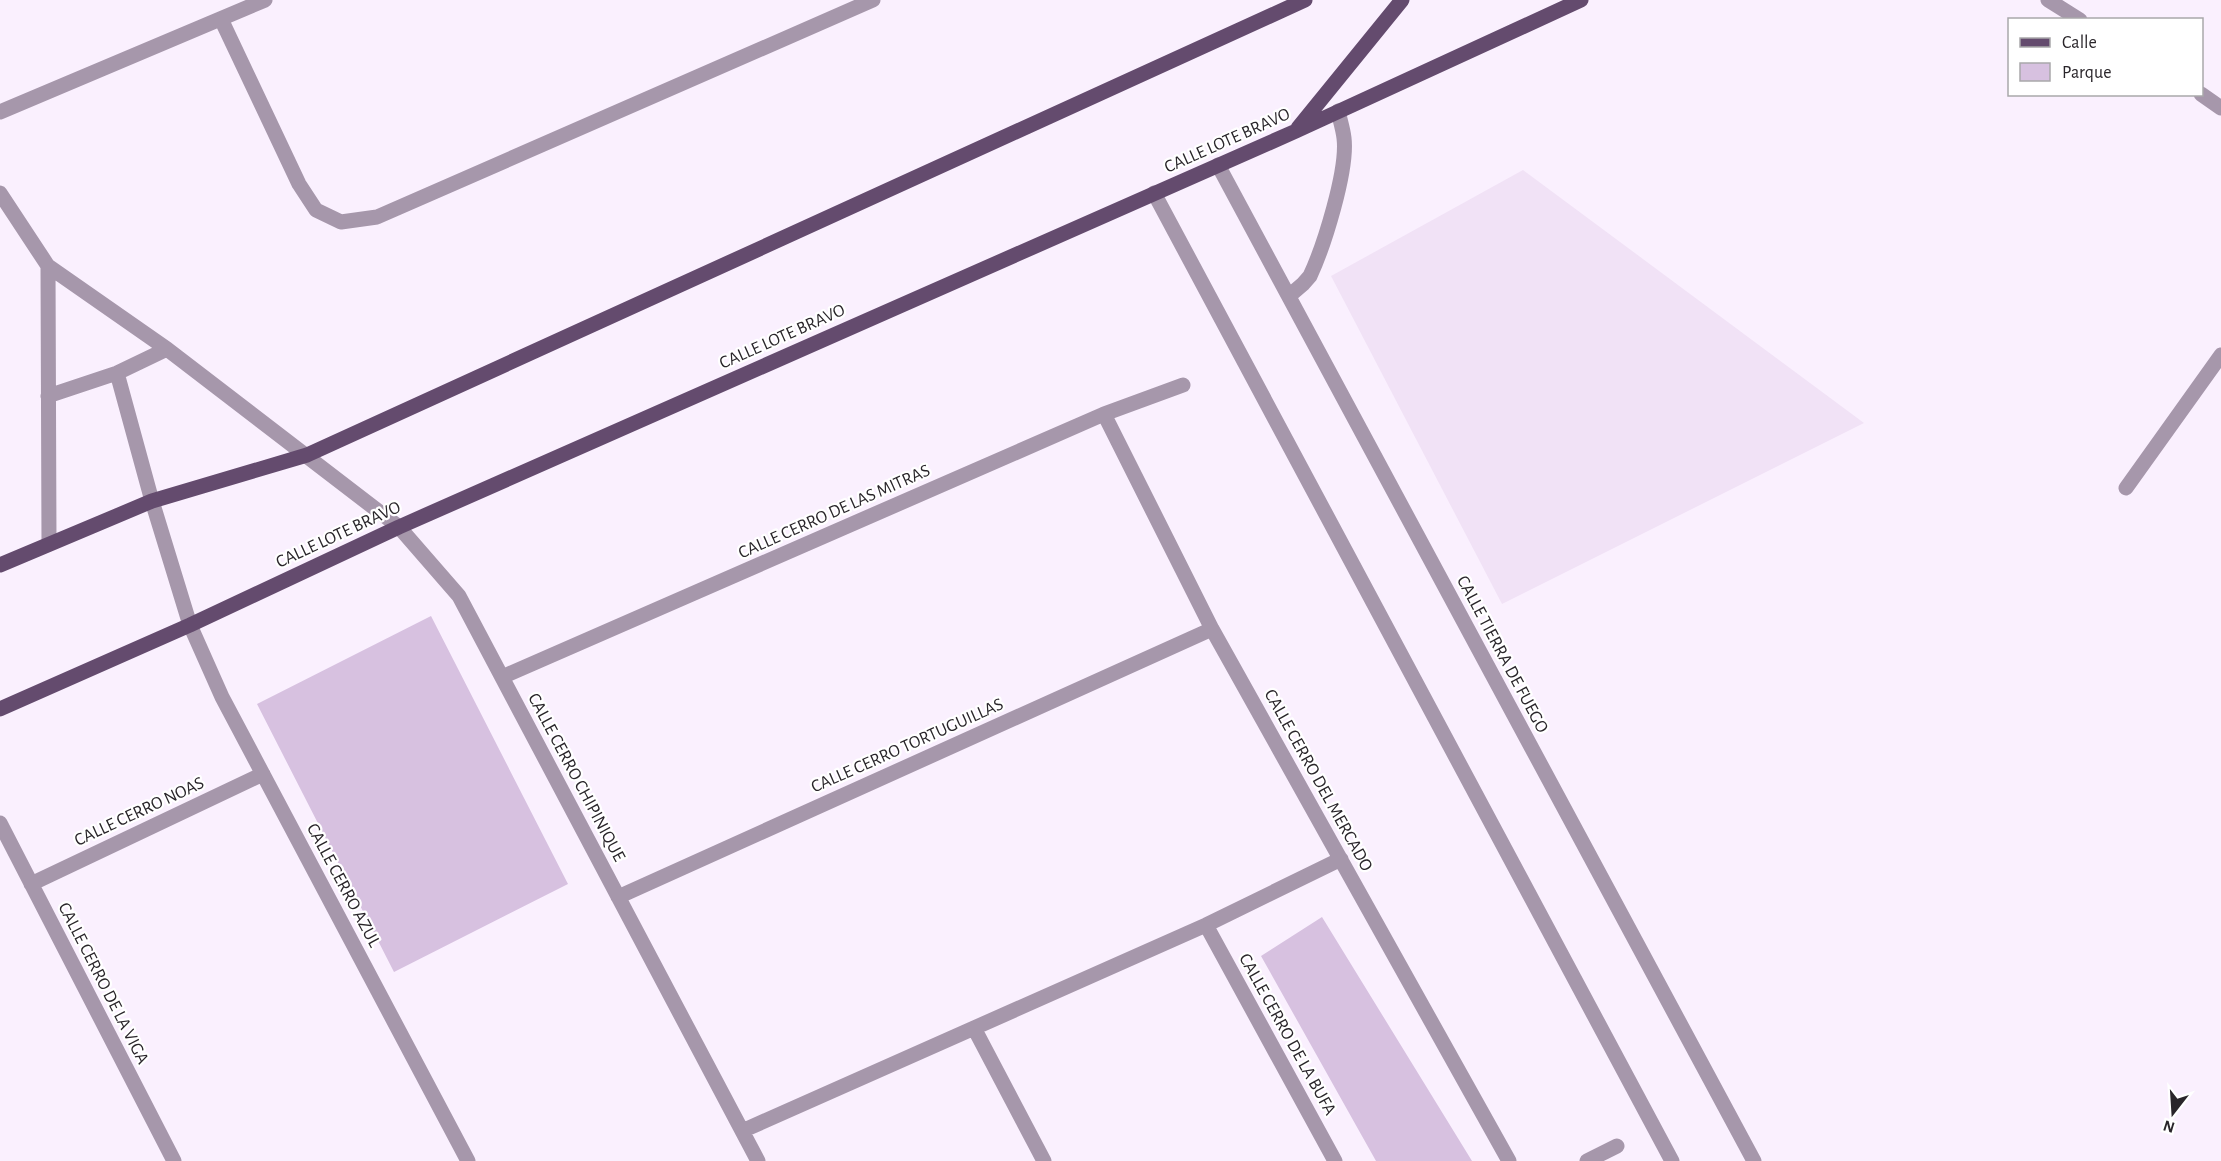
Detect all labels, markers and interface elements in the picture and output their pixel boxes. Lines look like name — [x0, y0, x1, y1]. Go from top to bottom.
legend — [2008, 18, 2203, 96]
text: Calle — [2062, 34, 2097, 52]
text: Parque — [2062, 64, 2111, 82]
street label: CALLE LOTE BRAVO — [1162, 105, 1293, 177]
street label: CALLE LOTE BRAVO — [717, 301, 848, 373]
street label: CALLE CERRO DE LAS MITRAS — [736, 461, 933, 562]
street label: CALLE LOTE BRAVO — [273, 498, 404, 572]
street label: CALLE TIERRA DE FUEGO — [1453, 573, 1551, 736]
street label: CALLE CERRO DEL MERCADO — [1261, 687, 1376, 874]
street label: CALLE CERRO CHIPINIQUE — [524, 690, 628, 865]
street label: CALLE CERRO TORTUGUILLAS — [809, 695, 1006, 797]
street label: CALLE CERRO NOAS — [72, 774, 207, 850]
street label: CALLE CERRO AZUL — [303, 821, 384, 951]
street label: CALLE CERRO DE LA VIGA — [55, 900, 152, 1068]
street label: CALLE CERRO DE LA BUFA — [1235, 951, 1339, 1119]
north arrow — [2143, 1083, 2203, 1143]
text: N — [2161, 1117, 2177, 1136]

